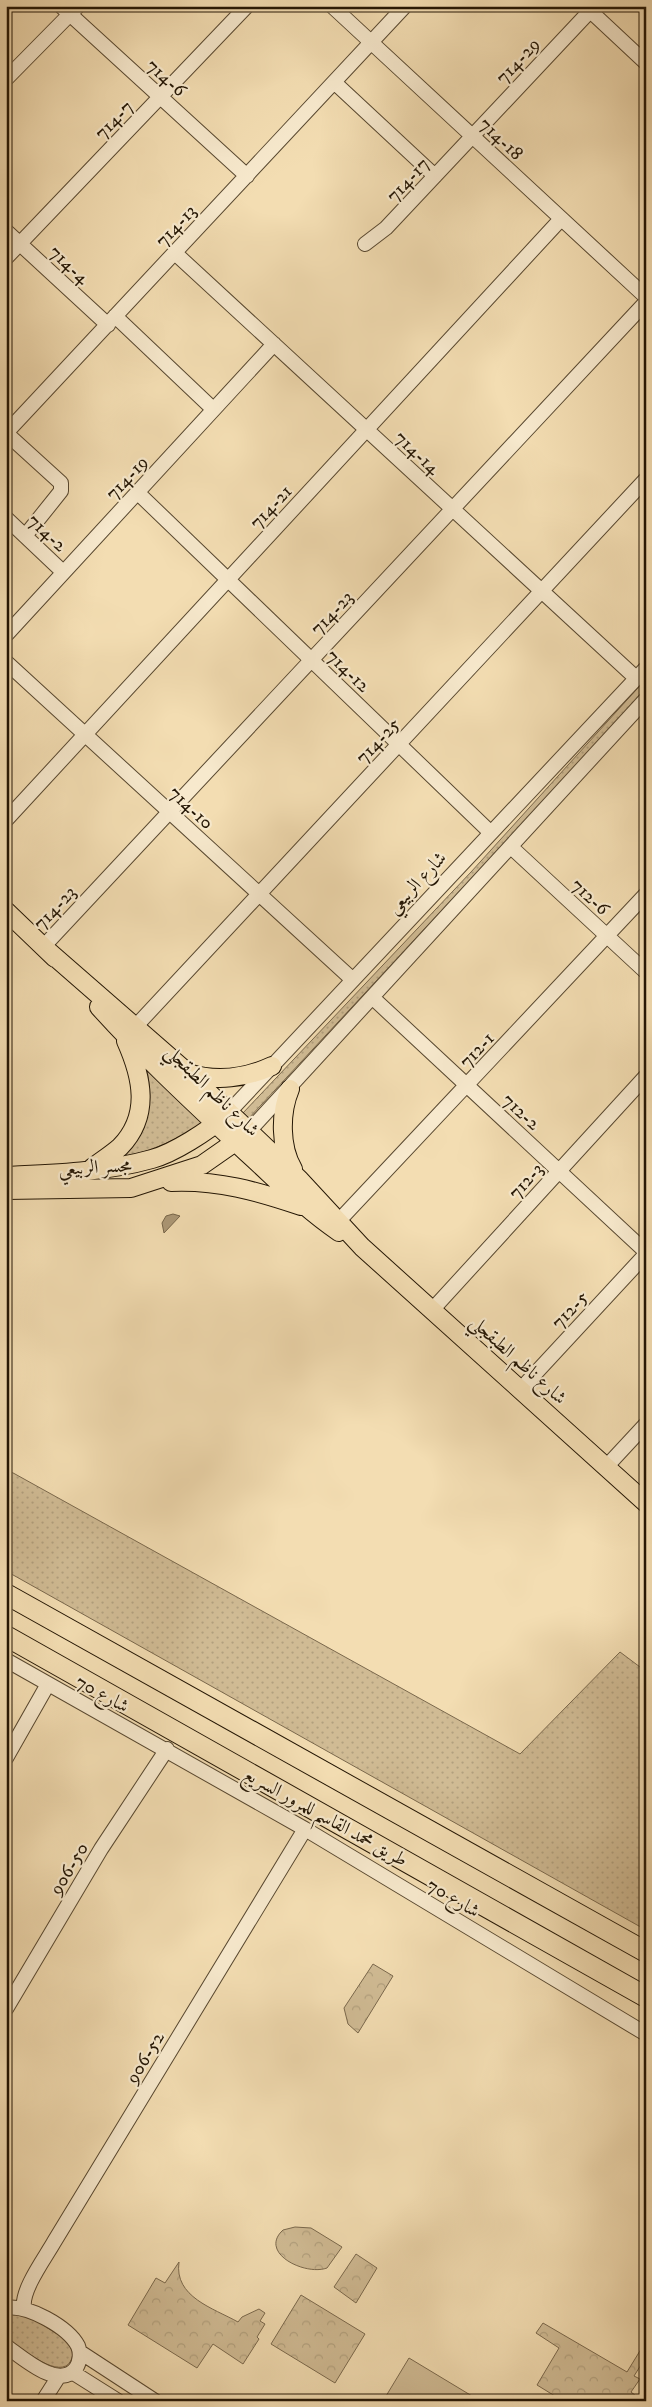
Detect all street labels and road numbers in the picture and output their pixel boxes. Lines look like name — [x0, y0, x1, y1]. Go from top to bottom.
street label: 714-29 — [491, 33, 545, 89]
street label: 714-6 — [141, 54, 191, 103]
street label: 714-7 — [90, 96, 138, 144]
street label: 714-18 — [474, 113, 528, 165]
street label: 714-17 — [382, 153, 434, 207]
street label: 714-13 — [151, 200, 201, 252]
street label: 714-4 — [44, 241, 95, 290]
street label: 714-14 — [390, 426, 445, 480]
street label: 714-19 — [101, 451, 153, 505]
street label: 714-21 — [245, 480, 297, 534]
street label: 714-2 — [23, 509, 72, 557]
street label: 714-23 — [306, 586, 358, 640]
street label: 714-12 — [321, 645, 375, 698]
street label: 714-25 — [351, 713, 405, 769]
street label: 714-10 — [164, 782, 218, 835]
street label: شارع الربيعي — [382, 847, 455, 922]
street label: 712-6 — [566, 874, 615, 921]
street label: 714-23 — [29, 881, 81, 935]
street label: 712-1 — [455, 1027, 500, 1073]
street label: شارع ناظم الطبقجلي — [156, 1040, 264, 1146]
street label: 712-2 — [497, 1089, 545, 1136]
street label: مجسر الربيعي — [58, 1154, 133, 1186]
street label: 712-3 — [504, 1158, 548, 1204]
street label: 712-5 — [547, 1286, 594, 1334]
street label: شارع ناظم الطبقجلي — [461, 1311, 571, 1414]
street label: شارع 70 — [70, 1670, 133, 1721]
street label: طريق محمد القاسم للمرور السريع — [236, 1763, 411, 1878]
street label: 906-50 — [44, 1838, 94, 1900]
street label: شارع 70 — [421, 1874, 484, 1925]
street label: 906-52 — [120, 2027, 170, 2089]

